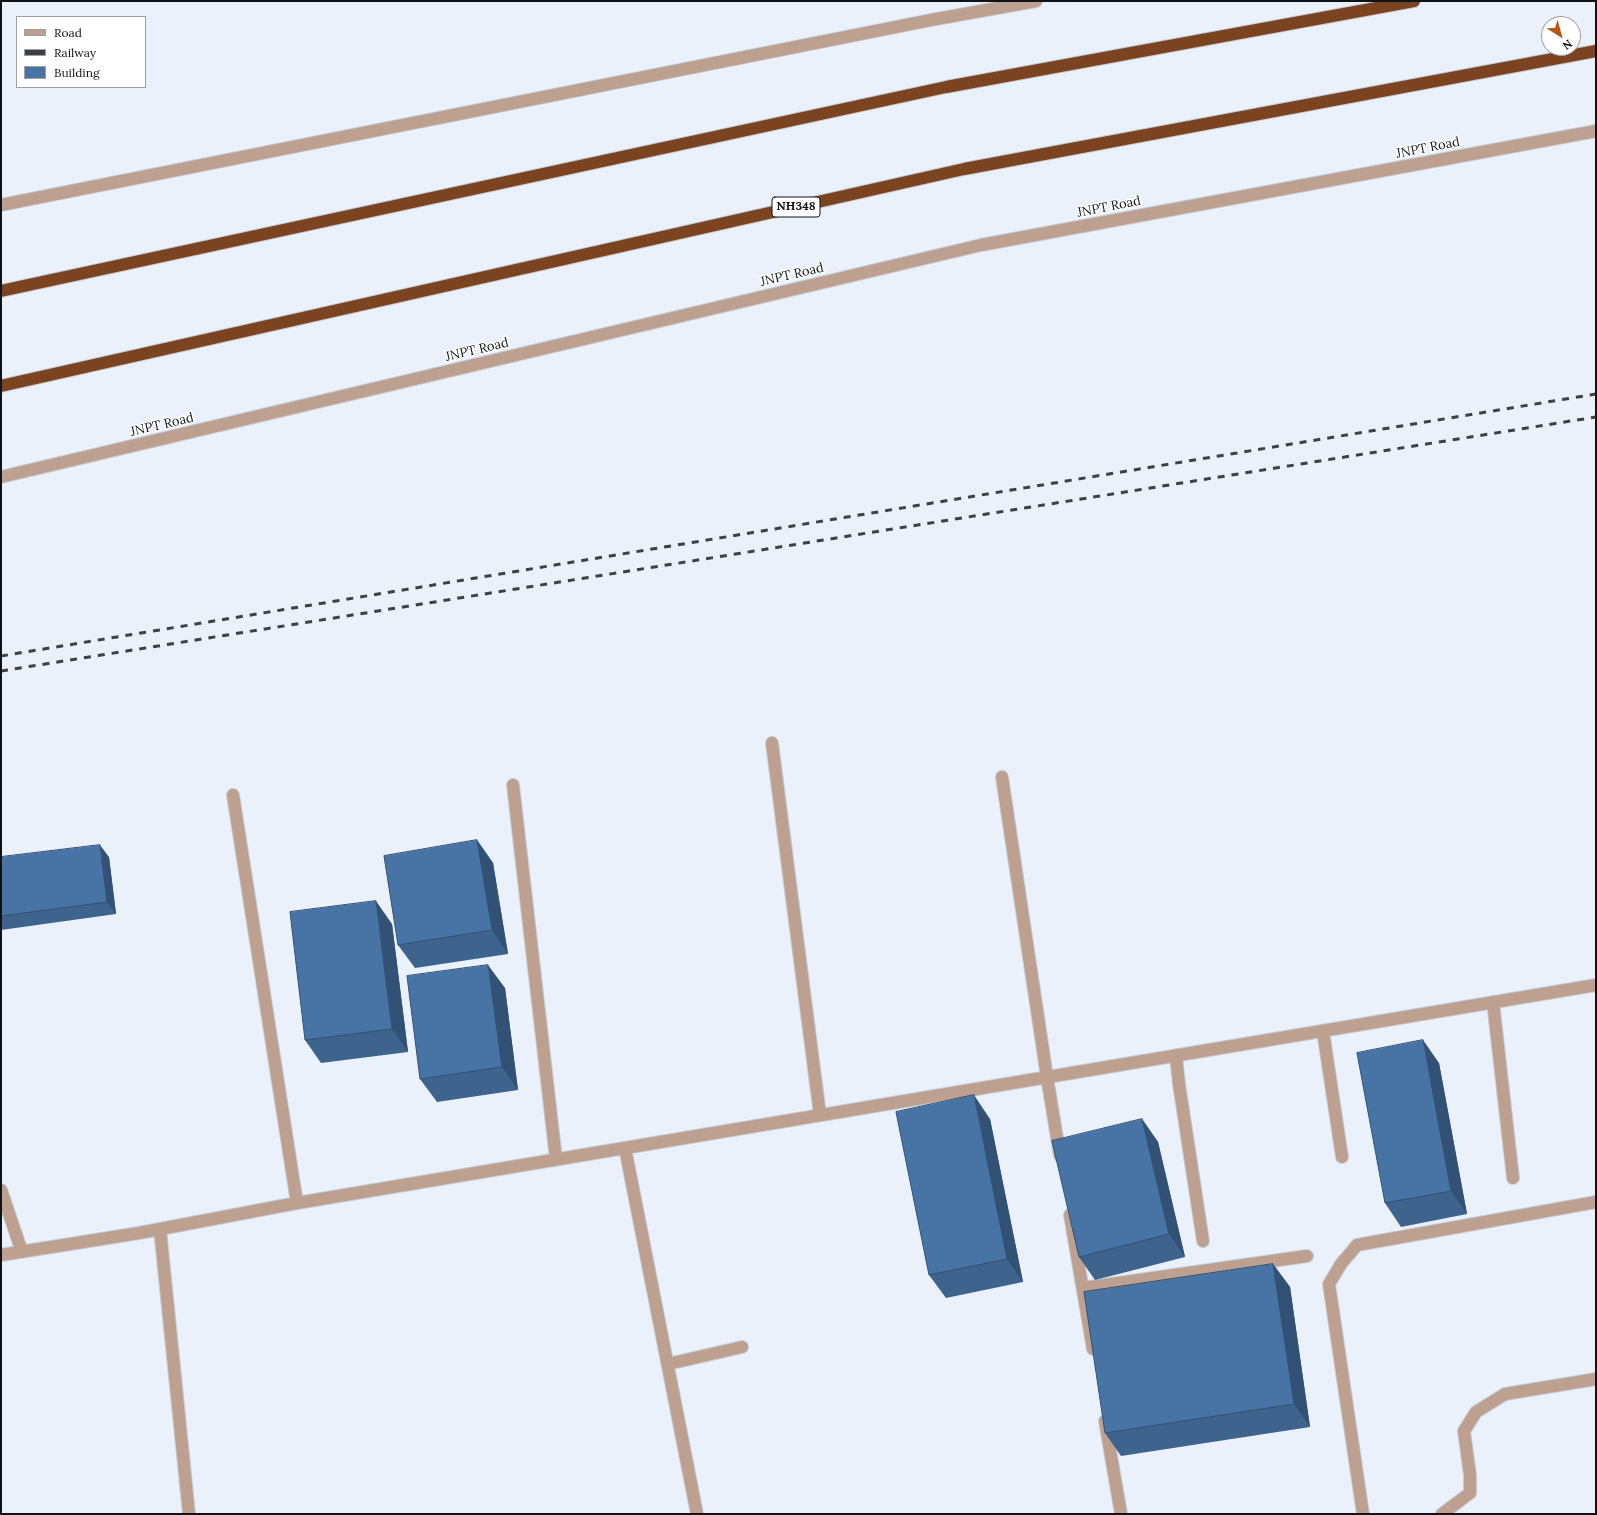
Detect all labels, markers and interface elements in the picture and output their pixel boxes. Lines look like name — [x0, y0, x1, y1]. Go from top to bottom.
legend — [16, 16, 146, 88]
north arrow — [1541, 16, 1581, 56]
text: Road — [54, 25, 82, 40]
text: N — [1560, 37, 1575, 53]
text: Railway — [54, 45, 96, 60]
text: Building — [54, 65, 100, 80]
street label: JNPT Road — [1395, 134, 1461, 162]
street label: JNPT Road — [1076, 193, 1142, 221]
road number: NH348 — [772, 197, 820, 217]
street label: JNPT Road — [759, 260, 825, 290]
street label: JNPT Road — [444, 335, 510, 365]
street label: JNPT Road — [129, 410, 195, 440]

